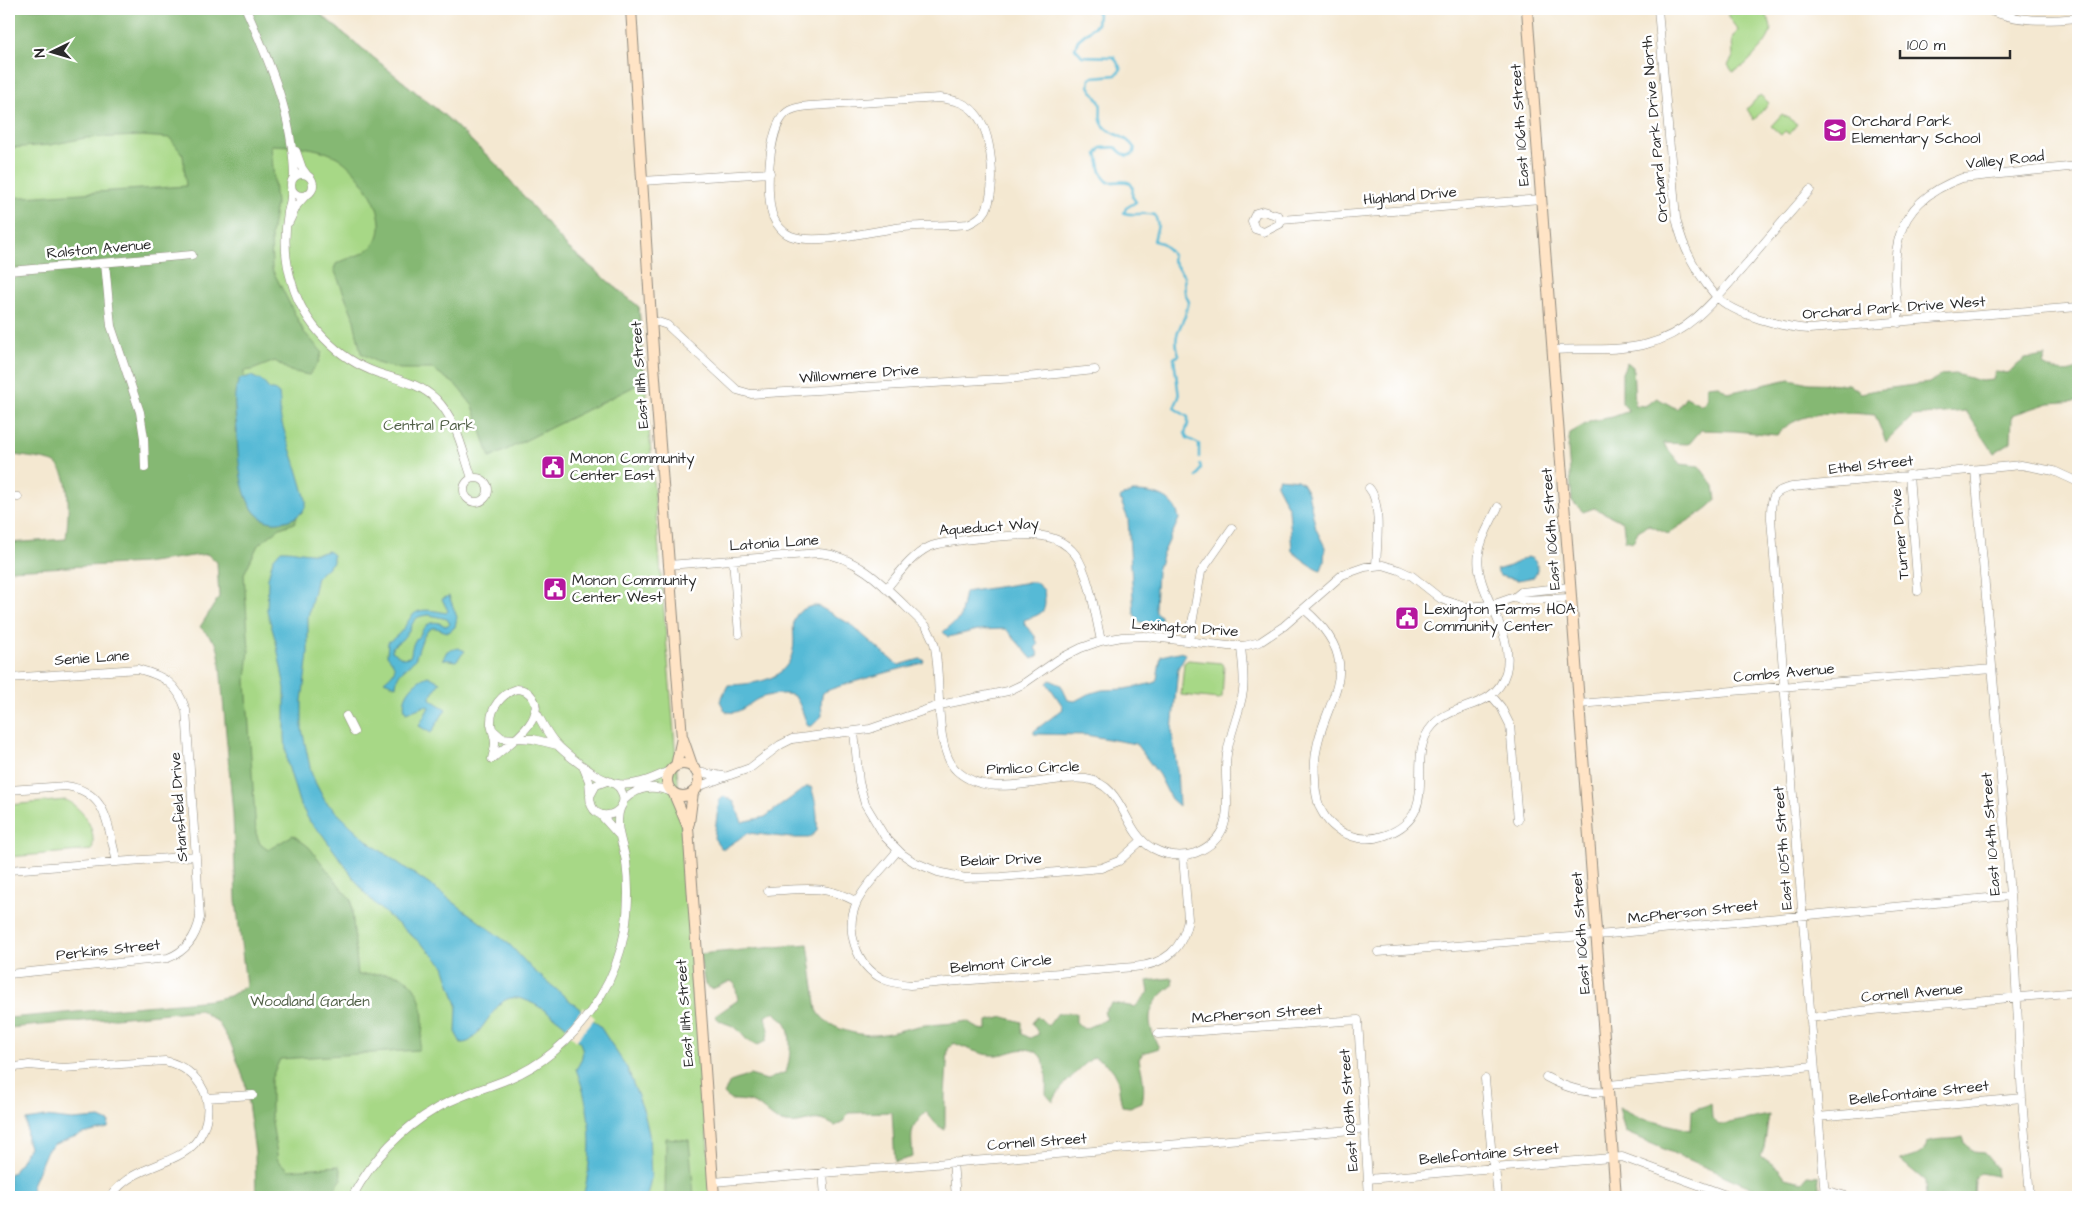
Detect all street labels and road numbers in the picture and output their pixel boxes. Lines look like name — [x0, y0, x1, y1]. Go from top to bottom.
street label: Orchard Park Drive North — [1636, 34, 1674, 223]
street label: East 106th Street — [1505, 63, 1535, 187]
street label: Valley Road — [1965, 145, 2046, 176]
street label: Highland Drive — [1362, 181, 1458, 212]
street label: Ralston Avenue — [46, 234, 152, 264]
street label: Orchard Park Drive West — [1802, 291, 1986, 325]
street label: East 111th Street — [626, 321, 654, 429]
street label: Willowmere Drive — [798, 359, 920, 389]
street label: Ethel Street — [1828, 450, 1914, 480]
street label: East 106th Street — [1536, 467, 1566, 591]
street label: Turner Drive — [1886, 488, 1914, 580]
street label: Aqueduct Way — [938, 513, 1040, 542]
street label: Latonia Lane — [729, 529, 819, 557]
street label: Lexington Drive — [1131, 614, 1239, 643]
street label: Senie Lane — [54, 645, 130, 671]
street label: Combs Avenue — [1733, 658, 1835, 688]
street label: Stansfield Drive — [165, 751, 193, 863]
street label: Pimlico Circle — [986, 756, 1080, 780]
street label: East 104th Street — [1976, 772, 2006, 896]
street label: East 105th Street — [1768, 785, 1798, 911]
street label: Belair Drive — [960, 848, 1042, 872]
street label: East 106th Street — [1566, 871, 1596, 995]
street label: McPherson Street — [1627, 895, 1759, 929]
street label: Perkins Street — [55, 934, 161, 966]
street label: Belmont Circle — [949, 949, 1053, 979]
street label: East 111th Street — [671, 959, 699, 1067]
street label: Cornell Avenue — [1860, 978, 1964, 1008]
street label: McPherson Street — [1191, 999, 1323, 1029]
street label: East 108th Street — [1334, 1048, 1364, 1172]
street label: Bellefontaine Street — [1848, 1075, 1990, 1111]
street label: Cornell Street — [986, 1128, 1088, 1156]
street label: Bellefontaine Street — [1418, 1137, 1560, 1171]

